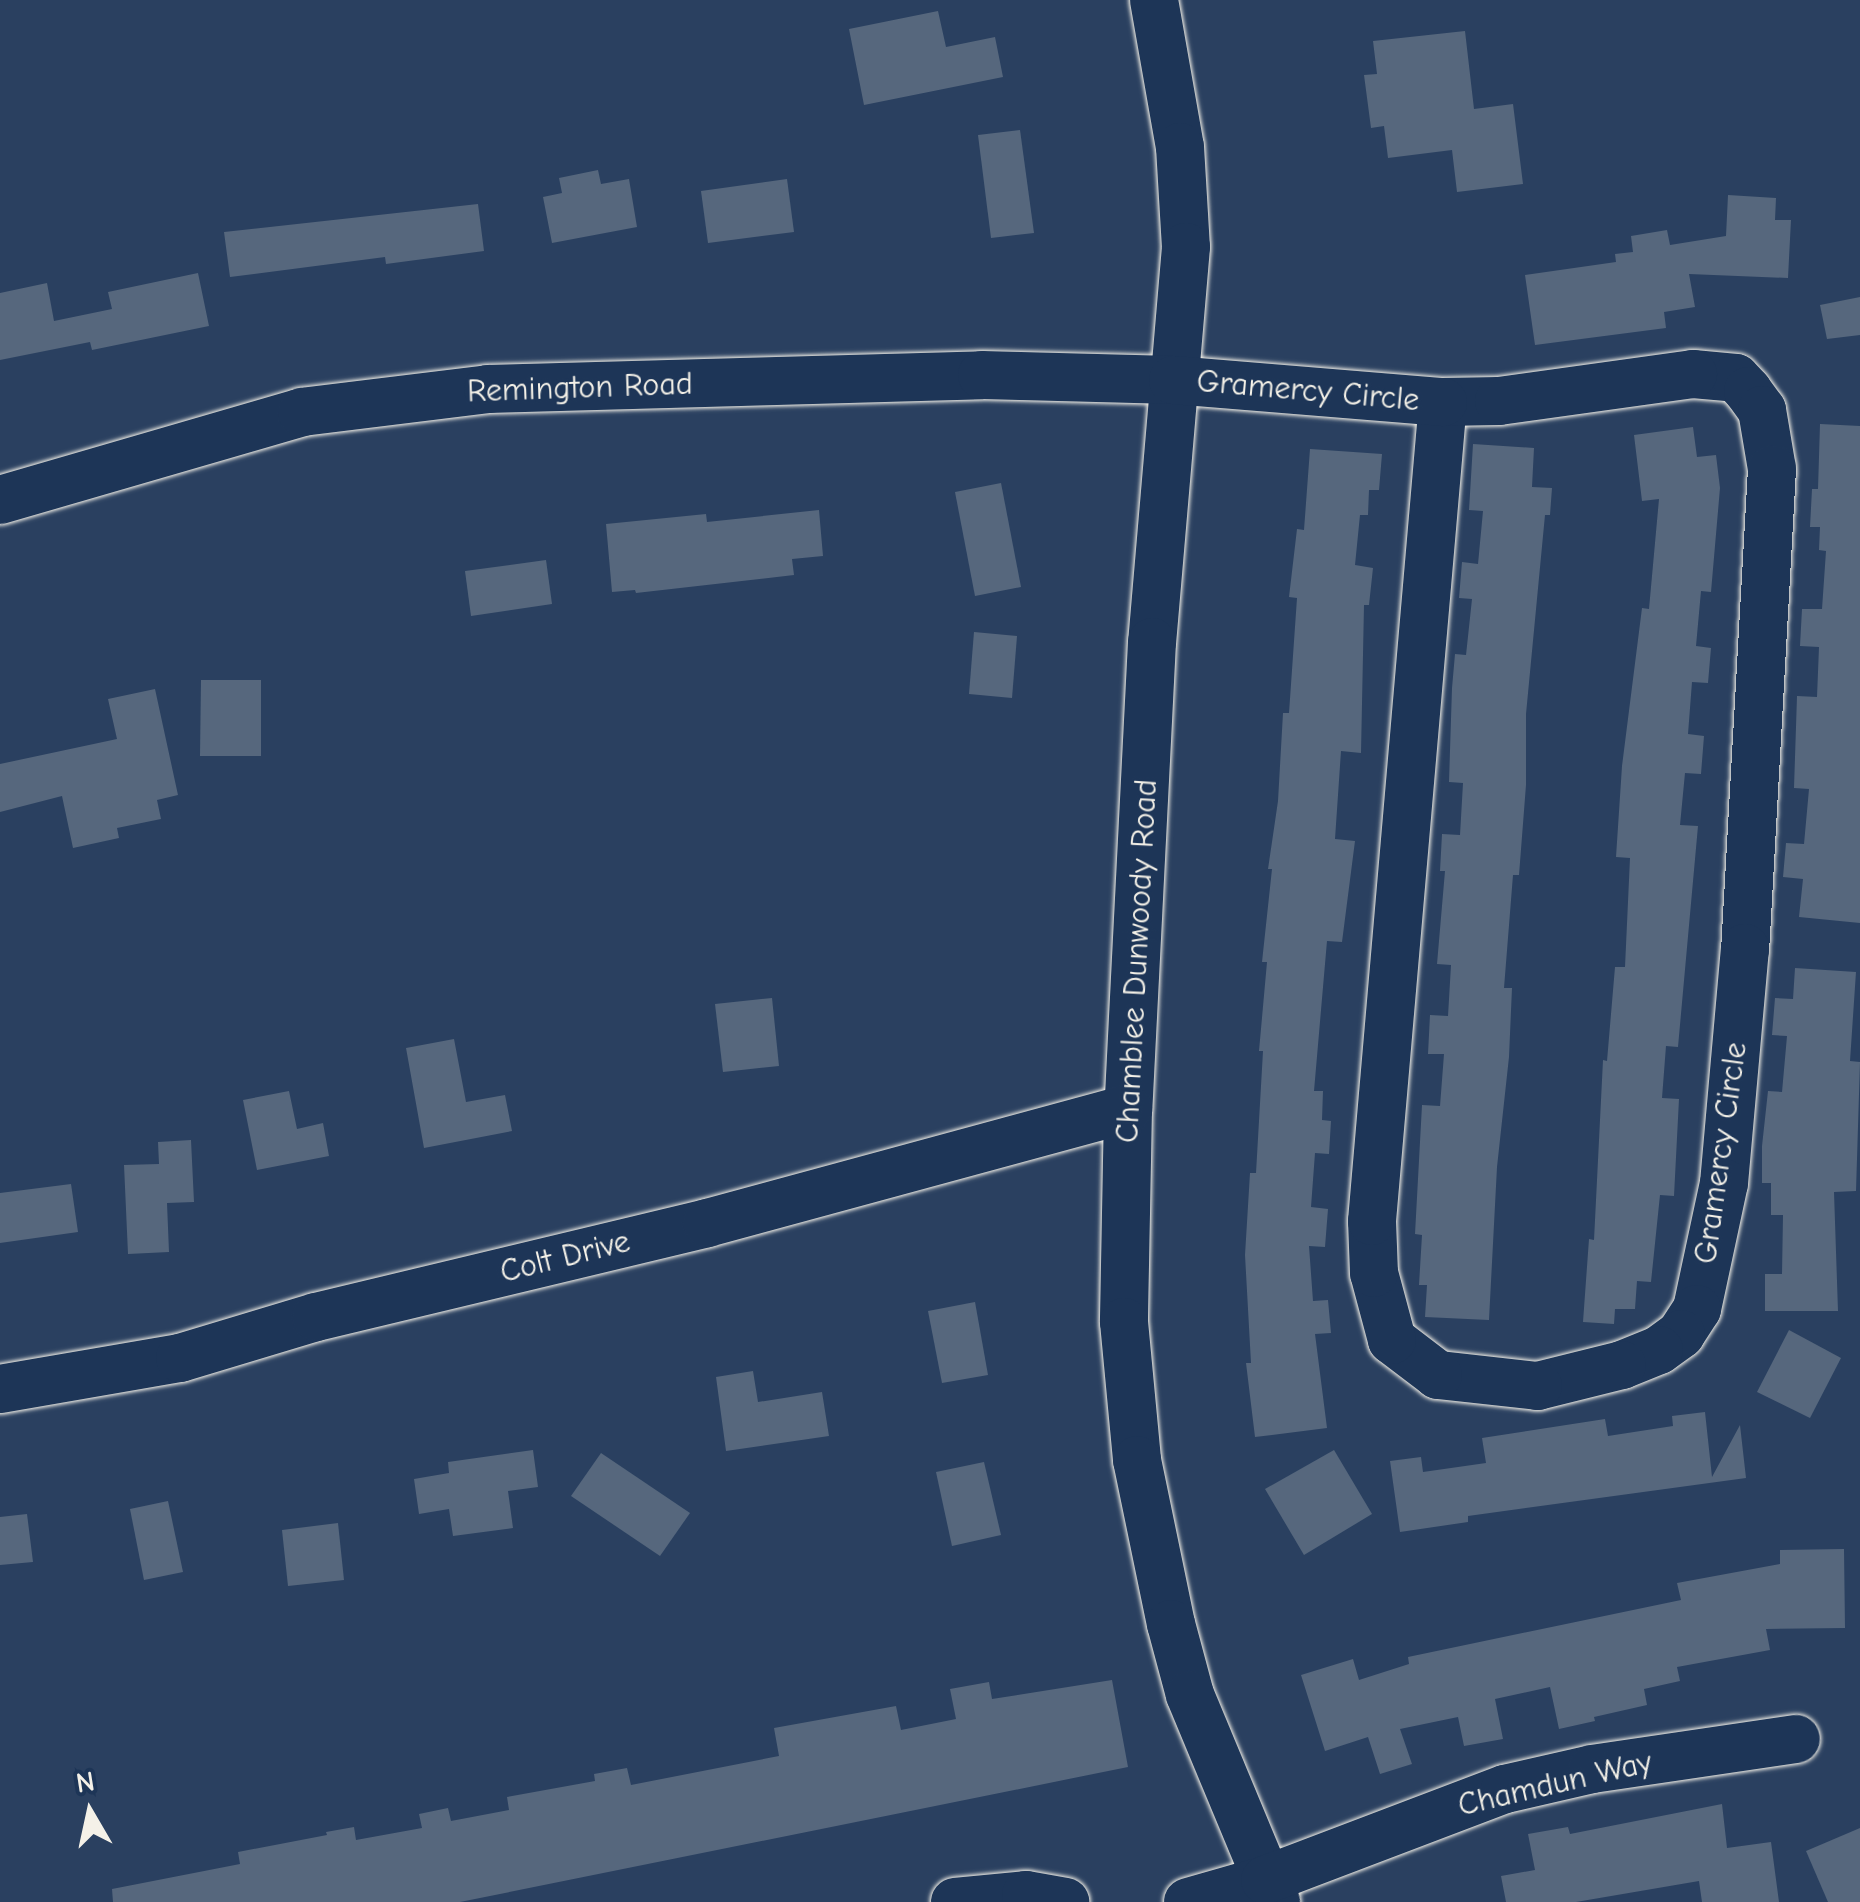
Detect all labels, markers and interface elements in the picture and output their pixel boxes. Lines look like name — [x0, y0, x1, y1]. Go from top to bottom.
street label: Gramercy Circle — [1195, 362, 1421, 420]
street label: Remington Road — [467, 365, 693, 411]
street label: Chamblee Dunwoody Road — [1108, 778, 1166, 1144]
street label: Gramercy Circle — [1686, 1040, 1756, 1266]
street label: Colt Drive — [496, 1222, 634, 1292]
street label: Chamdun Way — [1454, 1743, 1656, 1825]
north arrow — [40, 1762, 140, 1862]
text: N — [74, 1765, 97, 1800]

